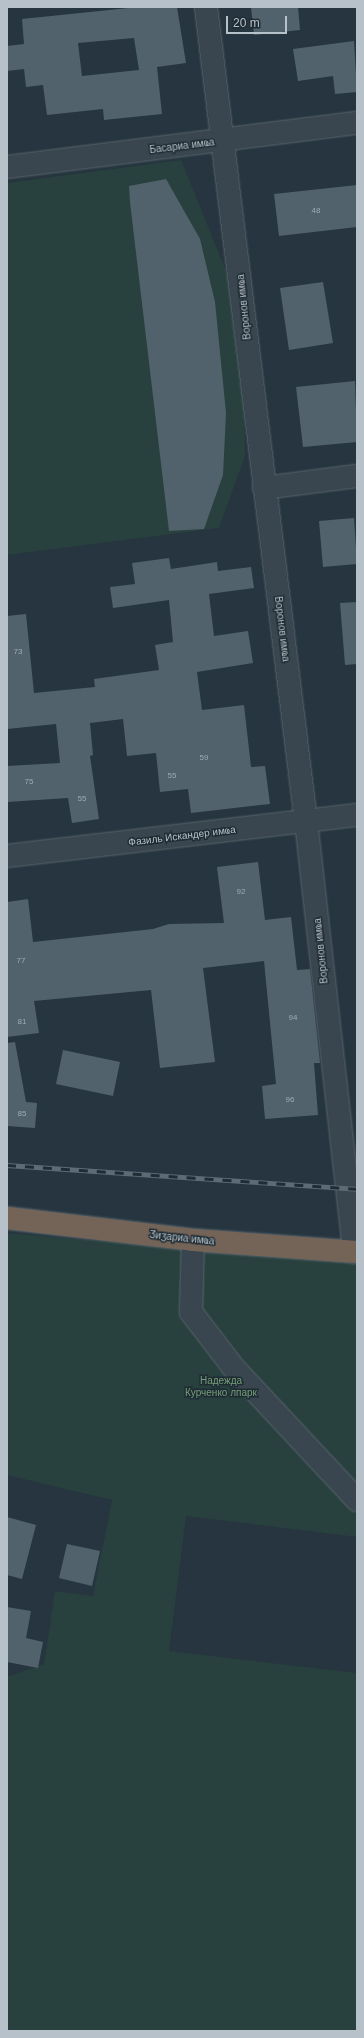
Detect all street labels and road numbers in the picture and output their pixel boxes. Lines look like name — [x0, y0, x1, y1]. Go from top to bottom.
street label: Басариа имҩа — [149, 136, 215, 156]
street label: Воронов имҩа — [235, 274, 253, 340]
street label: Воронов имҩа — [272, 596, 292, 662]
street label: Фазиль Искандер имҩа — [128, 823, 236, 849]
street label: Воронов имҩа — [312, 918, 330, 984]
street label: Ӡиӡариа имҩа — [149, 1229, 215, 1247]

